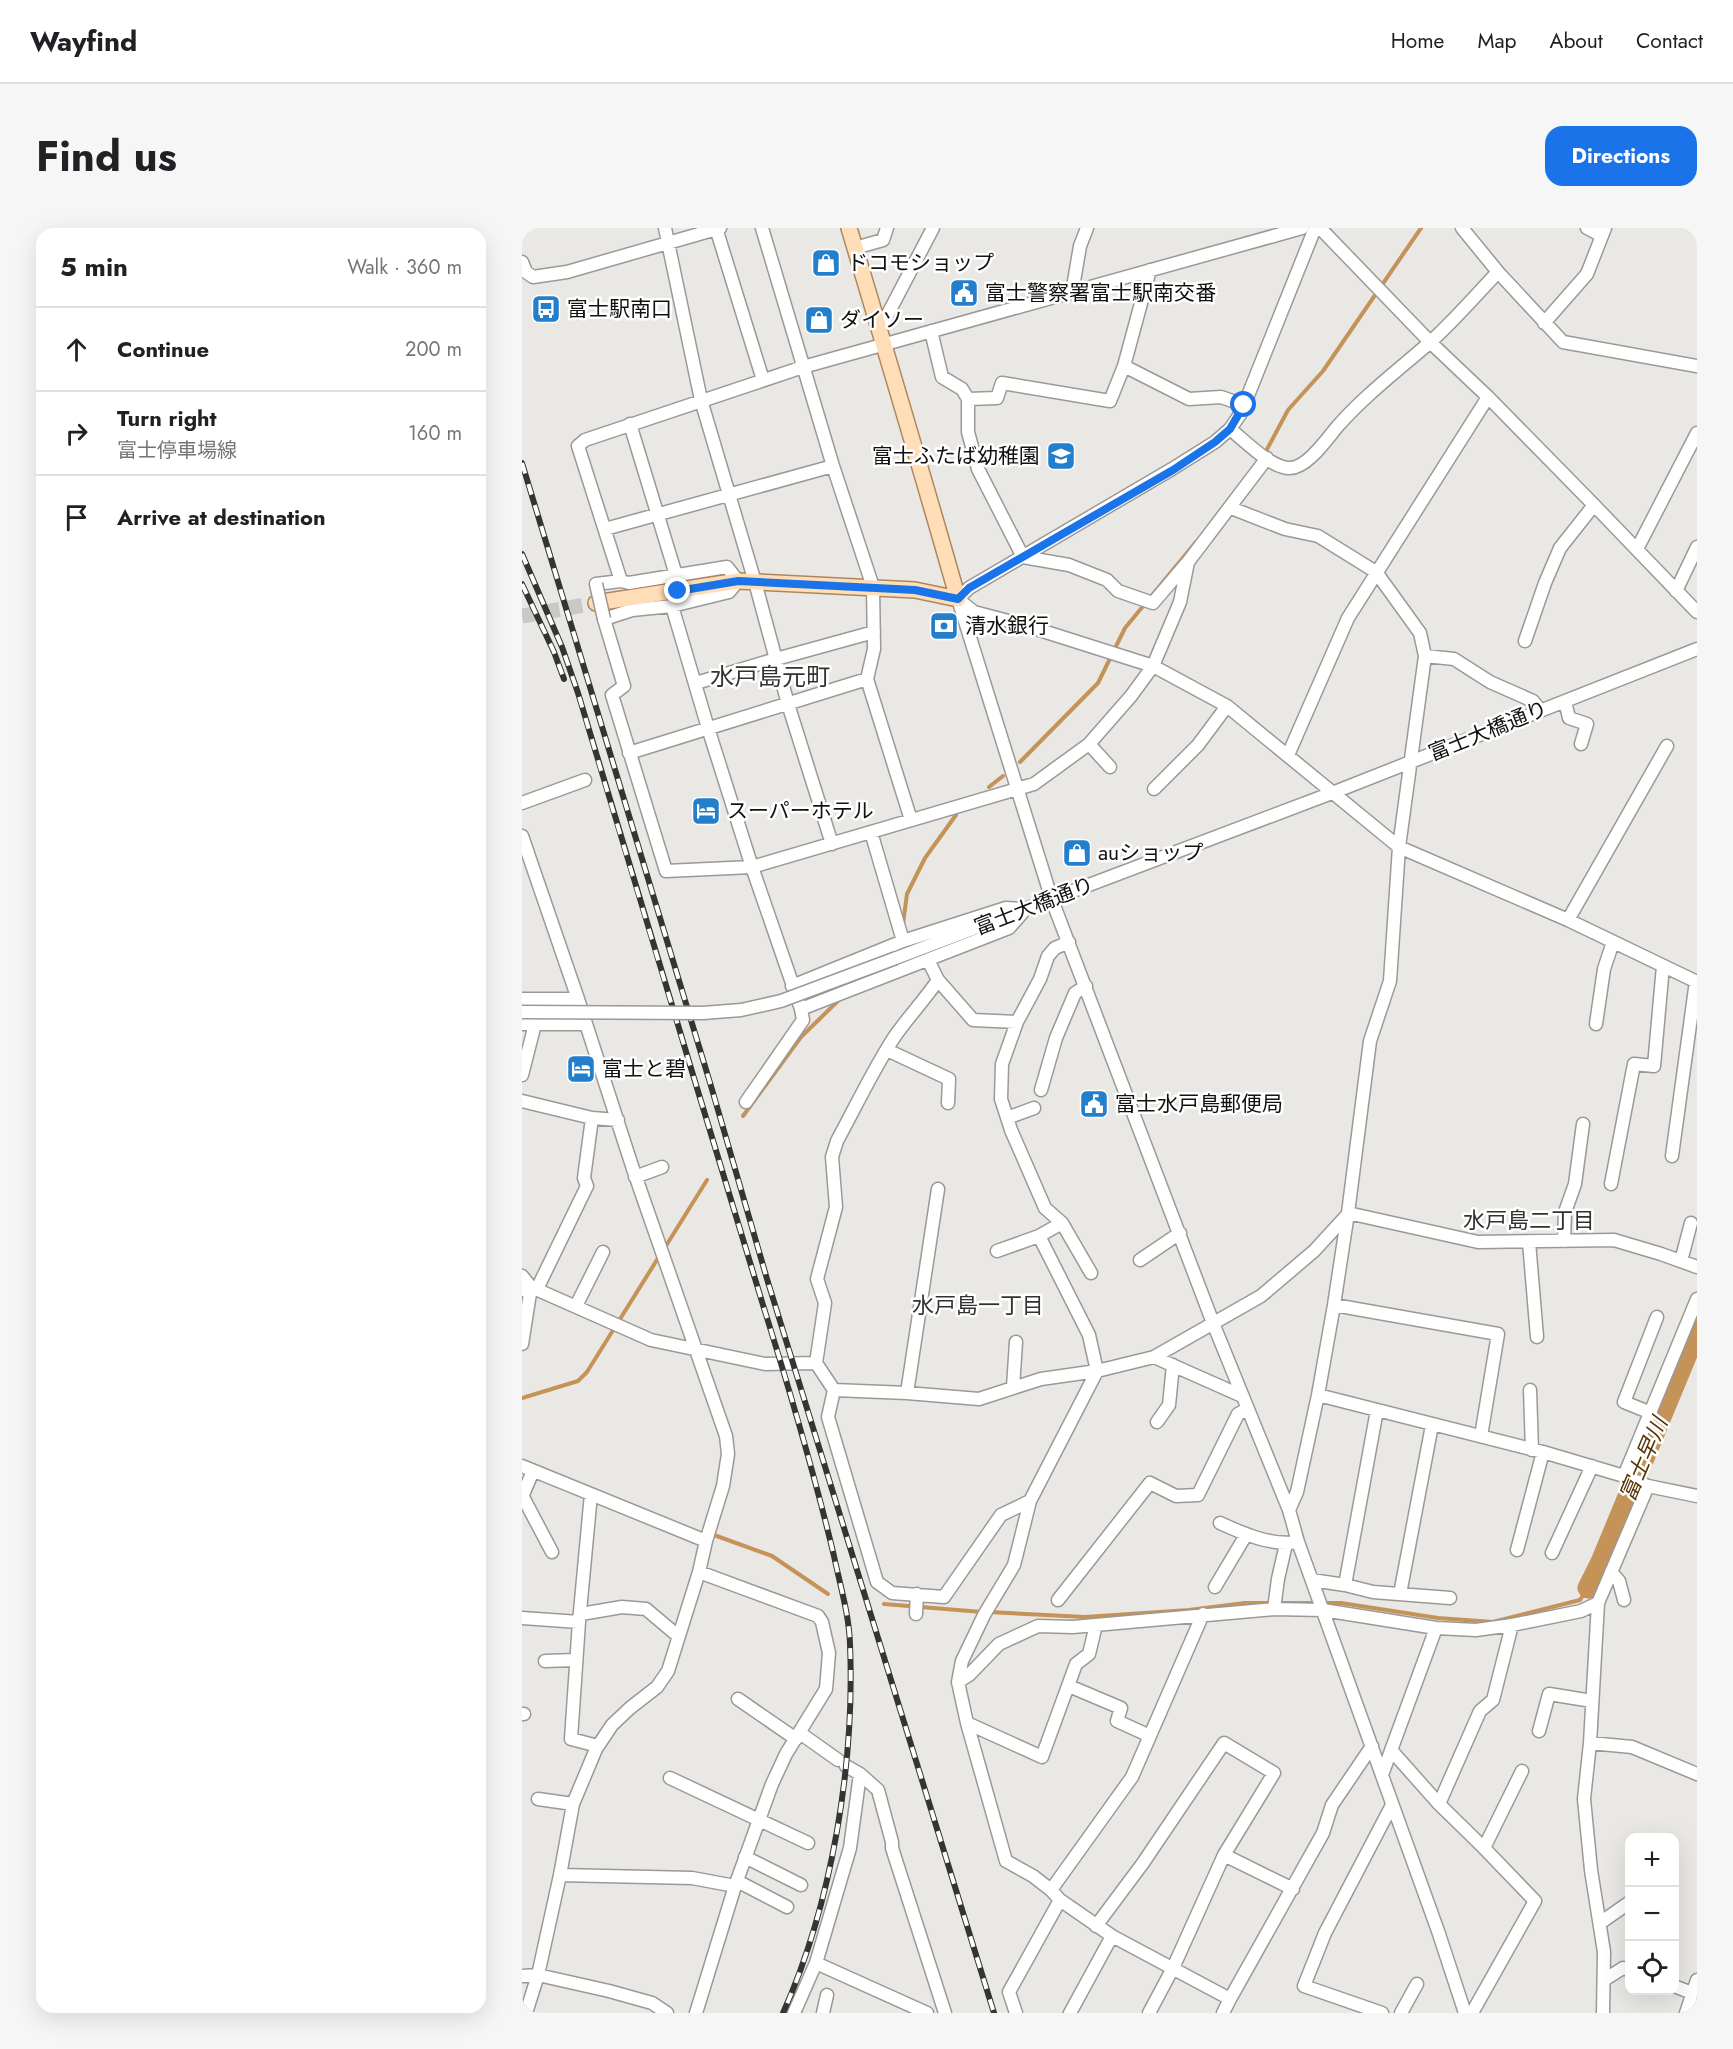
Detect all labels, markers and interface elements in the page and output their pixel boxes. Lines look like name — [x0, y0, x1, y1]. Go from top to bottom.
text: Wayfind — [30, 21, 137, 62]
text: Home — [1391, 26, 1444, 56]
text: Map — [1477, 26, 1517, 56]
text: About — [1550, 26, 1603, 56]
text: Contact — [1636, 26, 1703, 56]
text: Find us — [36, 126, 177, 187]
button: Directions — [1545, 126, 1697, 186]
shop icon: ドコモショップ — [810, 247, 842, 279]
text: 5 min — [60, 248, 128, 286]
place label: ドコモショップ — [847, 248, 994, 278]
text: Walk · 360 m — [347, 253, 462, 282]
public building icon: 富士警察署富士駅南交番 — [948, 277, 980, 309]
place label: 富士警察署富士駅南交番 — [985, 278, 1216, 308]
bus stop icon: 富士駅南口 — [530, 293, 562, 325]
place label: 富士駅南口 — [567, 294, 672, 324]
shop icon: ダイソー — [803, 304, 835, 336]
place label: ダイソー — [840, 305, 924, 335]
icon: ahead — [60, 333, 93, 366]
text: Continue — [117, 333, 209, 365]
text: 200 m — [405, 335, 462, 364]
route start — [1230, 391, 1256, 417]
text: Turn right — [117, 402, 217, 434]
icon: right — [60, 417, 93, 450]
text: 160 m — [408, 419, 462, 448]
text: 富士停車場線 — [117, 436, 237, 465]
school or university icon: 富士ふたば幼稚園 — [1045, 440, 1077, 472]
place label: 富士ふたば幼稚園 — [872, 441, 1040, 471]
icon: arrive — [60, 501, 93, 534]
text: Arrive at destination — [117, 501, 326, 533]
route end — [664, 577, 690, 603]
bank icon: 清水銀行 — [928, 610, 960, 642]
place label: 清水銀行 — [965, 611, 1049, 641]
district label: 水戸島元町 — [710, 659, 830, 694]
street label: 富士大橋通り — [1424, 693, 1552, 769]
hotel icon: スーパーホテル — [690, 795, 722, 827]
place label: スーパーホテル — [727, 796, 874, 826]
shop icon: auショップ — [1061, 837, 1093, 869]
place label: auショップ — [1098, 838, 1203, 868]
street label: 富士大橋通り — [970, 869, 1098, 943]
hotel icon: 富士と碧 — [565, 1053, 597, 1085]
place label: 富士と碧 — [602, 1054, 686, 1084]
public building icon: 富士水戸島郵便局 — [1078, 1088, 1110, 1120]
place label: 富士水戸島郵便局 — [1115, 1089, 1283, 1119]
district label: 水戸島二丁目 — [1463, 1204, 1595, 1236]
district label: 水戸島一丁目 — [912, 1289, 1044, 1321]
water label: 富士早川 — [1611, 1410, 1676, 1506]
map controls — [1625, 1833, 1679, 1995]
button: + — [1625, 1833, 1679, 1887]
button: − — [1625, 1887, 1679, 1941]
button: locate — [1625, 1941, 1679, 1995]

